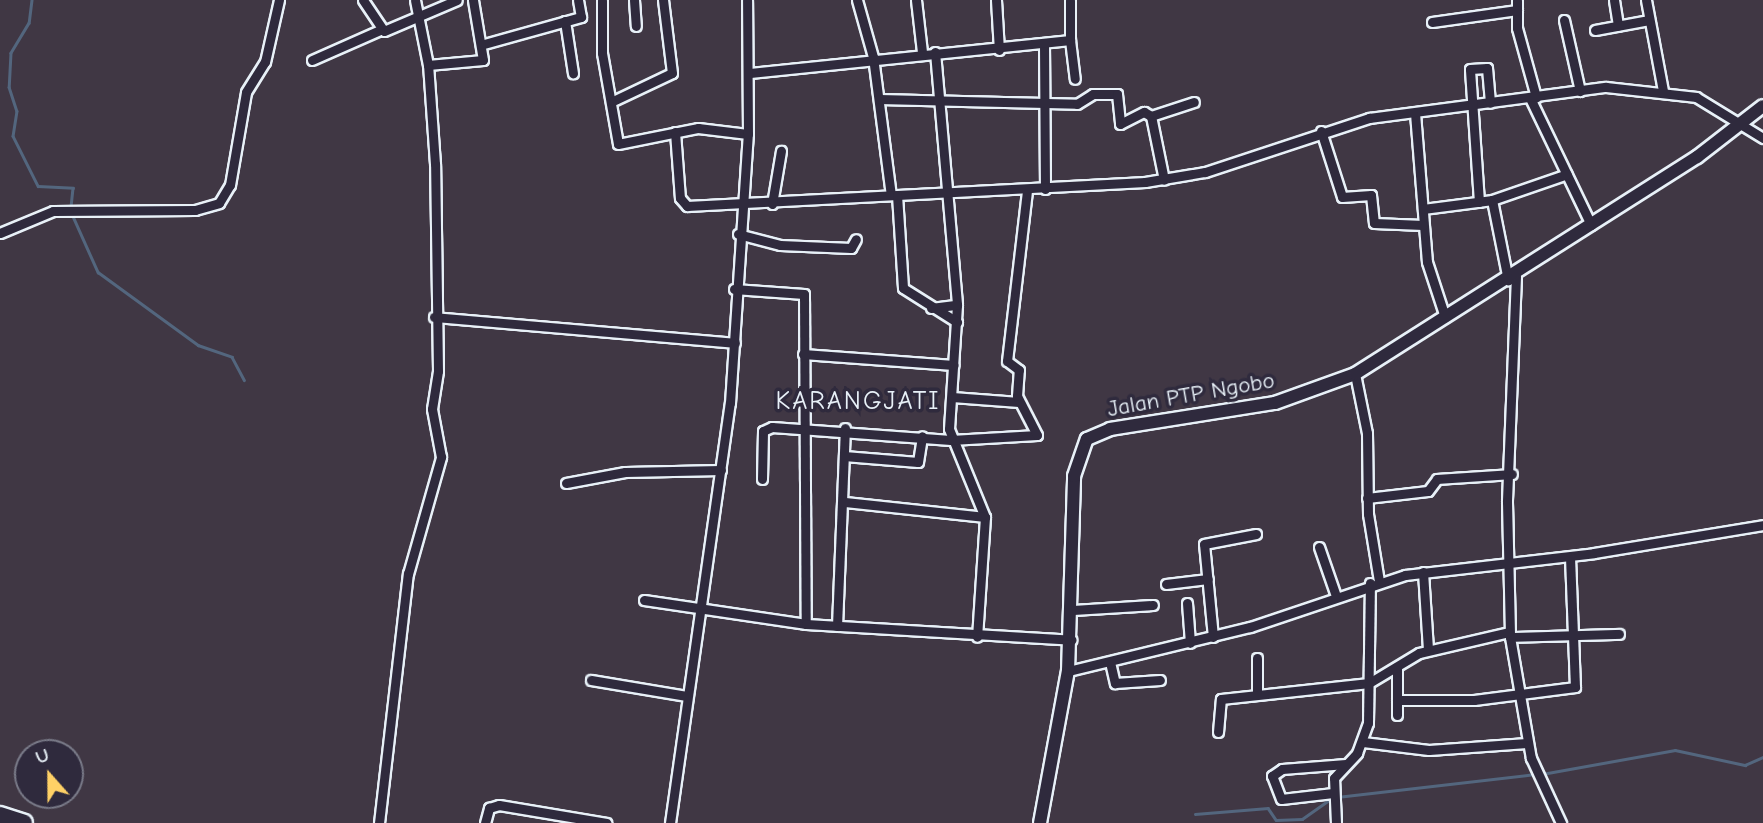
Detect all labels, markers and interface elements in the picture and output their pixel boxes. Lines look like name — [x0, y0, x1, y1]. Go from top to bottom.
street label: Jalan PTP Ngobo — [1105, 367, 1277, 423]
district label: KARANGJATI — [777, 386, 939, 418]
north arrow — [14, 739, 84, 809]
text: U — [32, 744, 52, 769]

